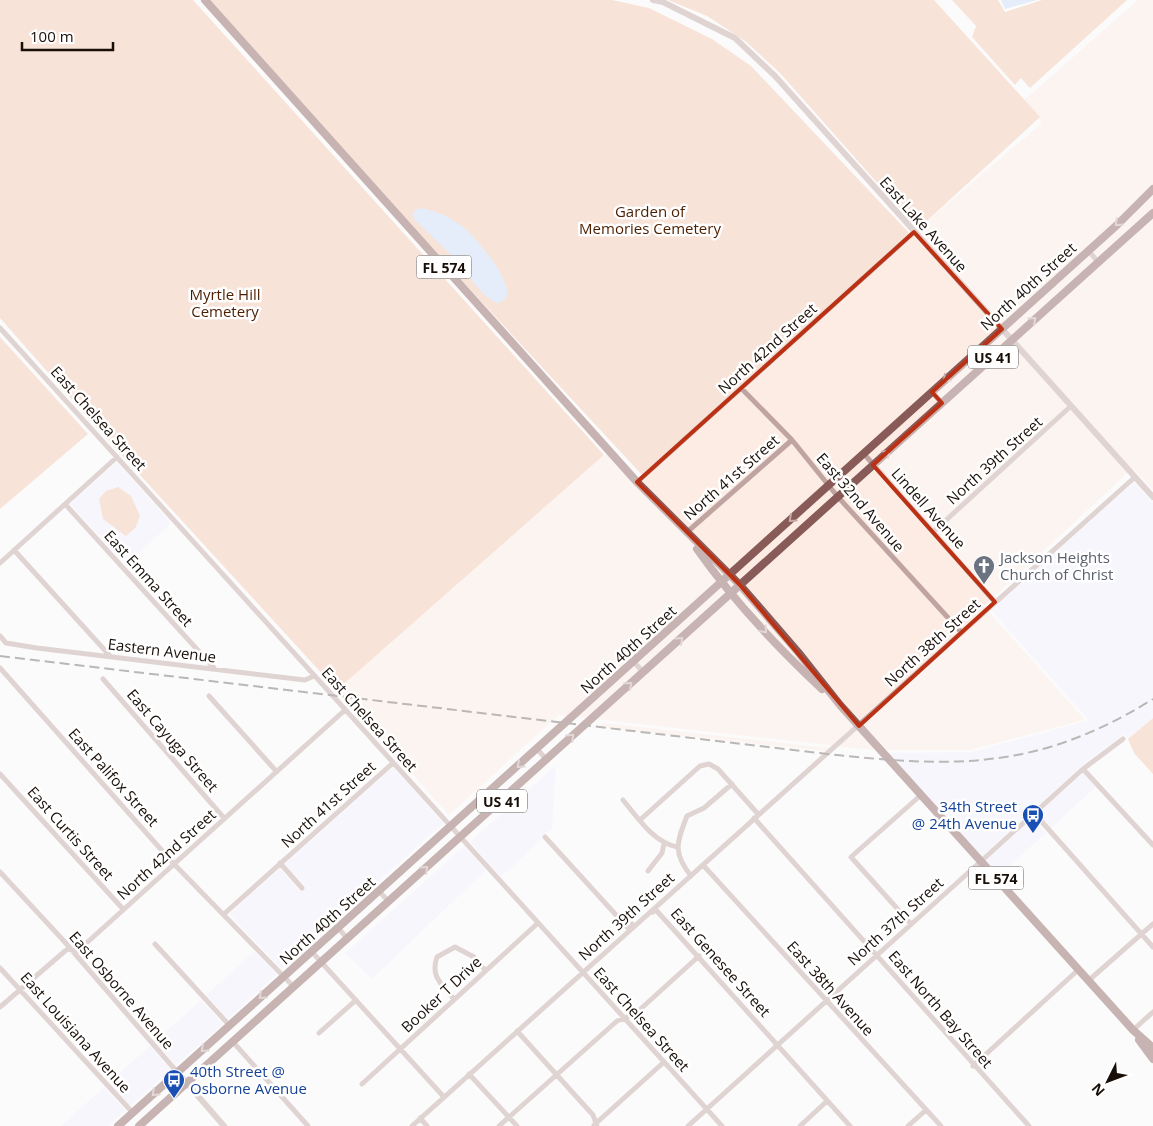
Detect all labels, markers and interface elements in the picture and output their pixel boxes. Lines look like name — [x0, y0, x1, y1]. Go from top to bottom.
scale bar — [22, 20, 114, 52]
text: 100 m — [30, 26, 74, 46]
street label: East Lake Avenue — [876, 172, 972, 276]
park label: Garden of Memories Cemetery — [579, 201, 721, 238]
one-way arrow — [1115, 217, 1124, 226]
street label: North 40th Street — [976, 238, 1080, 334]
road number: FL 574 — [416, 256, 472, 278]
park label: Myrtle Hill Cemetery — [189, 284, 261, 321]
street label: North 42nd Street — [713, 298, 821, 398]
one-way arrow — [1028, 317, 1037, 326]
road number: US 41 — [968, 346, 1018, 368]
street label: East Chelsea Street — [47, 362, 151, 474]
one-way arrow — [943, 374, 952, 383]
street label: North 39th Street — [942, 412, 1046, 508]
street label: North 41st Street — [679, 430, 783, 524]
street label: East 32nd Avenue — [813, 448, 909, 556]
one-way arrow — [881, 450, 890, 459]
street label: Lindell Avenue — [887, 463, 971, 553]
one-way arrow — [789, 513, 798, 522]
street label: East Emma Street — [100, 525, 198, 631]
place label: Jackson Heights Church of Christ — [998, 547, 1113, 584]
church icon: Jackson Heights Church of Christ — [972, 554, 996, 585]
street label: North 38th Street — [880, 594, 984, 690]
street label: North 40th Street — [576, 601, 680, 697]
one-way arrow — [758, 624, 767, 633]
street label: Eastern Avenue — [107, 633, 217, 667]
one-way arrow — [674, 637, 683, 646]
street label: East Chelsea Street — [318, 663, 422, 775]
one-way arrow — [623, 682, 632, 691]
street label: East Cayuga Street — [123, 684, 223, 796]
street label: East Palifox Street — [65, 724, 163, 830]
one-way arrow — [566, 734, 575, 743]
street label: North 41st Street — [277, 756, 379, 852]
one-way arrow — [516, 759, 525, 768]
street label: East Curtis Street — [23, 782, 119, 884]
road number: US 41 — [477, 789, 527, 812]
place label: 34th Street @ 24th Avenue — [912, 796, 1017, 833]
bus stop icon: 34th Street @ 24th Avenue — [1021, 803, 1045, 834]
street label: North 42nd Street — [112, 804, 220, 904]
one-way arrow — [419, 866, 428, 875]
road number: FL 574 — [968, 866, 1024, 890]
street label: North 39th Street — [574, 868, 678, 964]
street label: North 40th Street — [275, 872, 379, 968]
street label: North 37th Street — [843, 873, 947, 969]
street label: East Genesee Street — [667, 903, 775, 1021]
street label: East Osborne Avenue — [65, 927, 179, 1053]
street label: East 38th Avenue — [783, 936, 879, 1040]
street label: East North Bay Street — [884, 946, 998, 1072]
street label: Booker T Drive — [397, 952, 485, 1036]
street label: East Chelsea Street — [590, 963, 694, 1075]
street label: East Louisiana Avenue — [16, 967, 136, 1097]
one-way arrow — [259, 990, 268, 999]
one-way arrow — [200, 1043, 209, 1052]
north arrow — [1083, 1056, 1133, 1106]
place label: 40th Street @ Osborne Avenue — [190, 1061, 307, 1098]
bus stop icon: 40th Street @ Osborne Avenue — [162, 1068, 186, 1099]
text: N — [1087, 1079, 1109, 1101]
one-way arrow — [152, 1087, 161, 1096]

